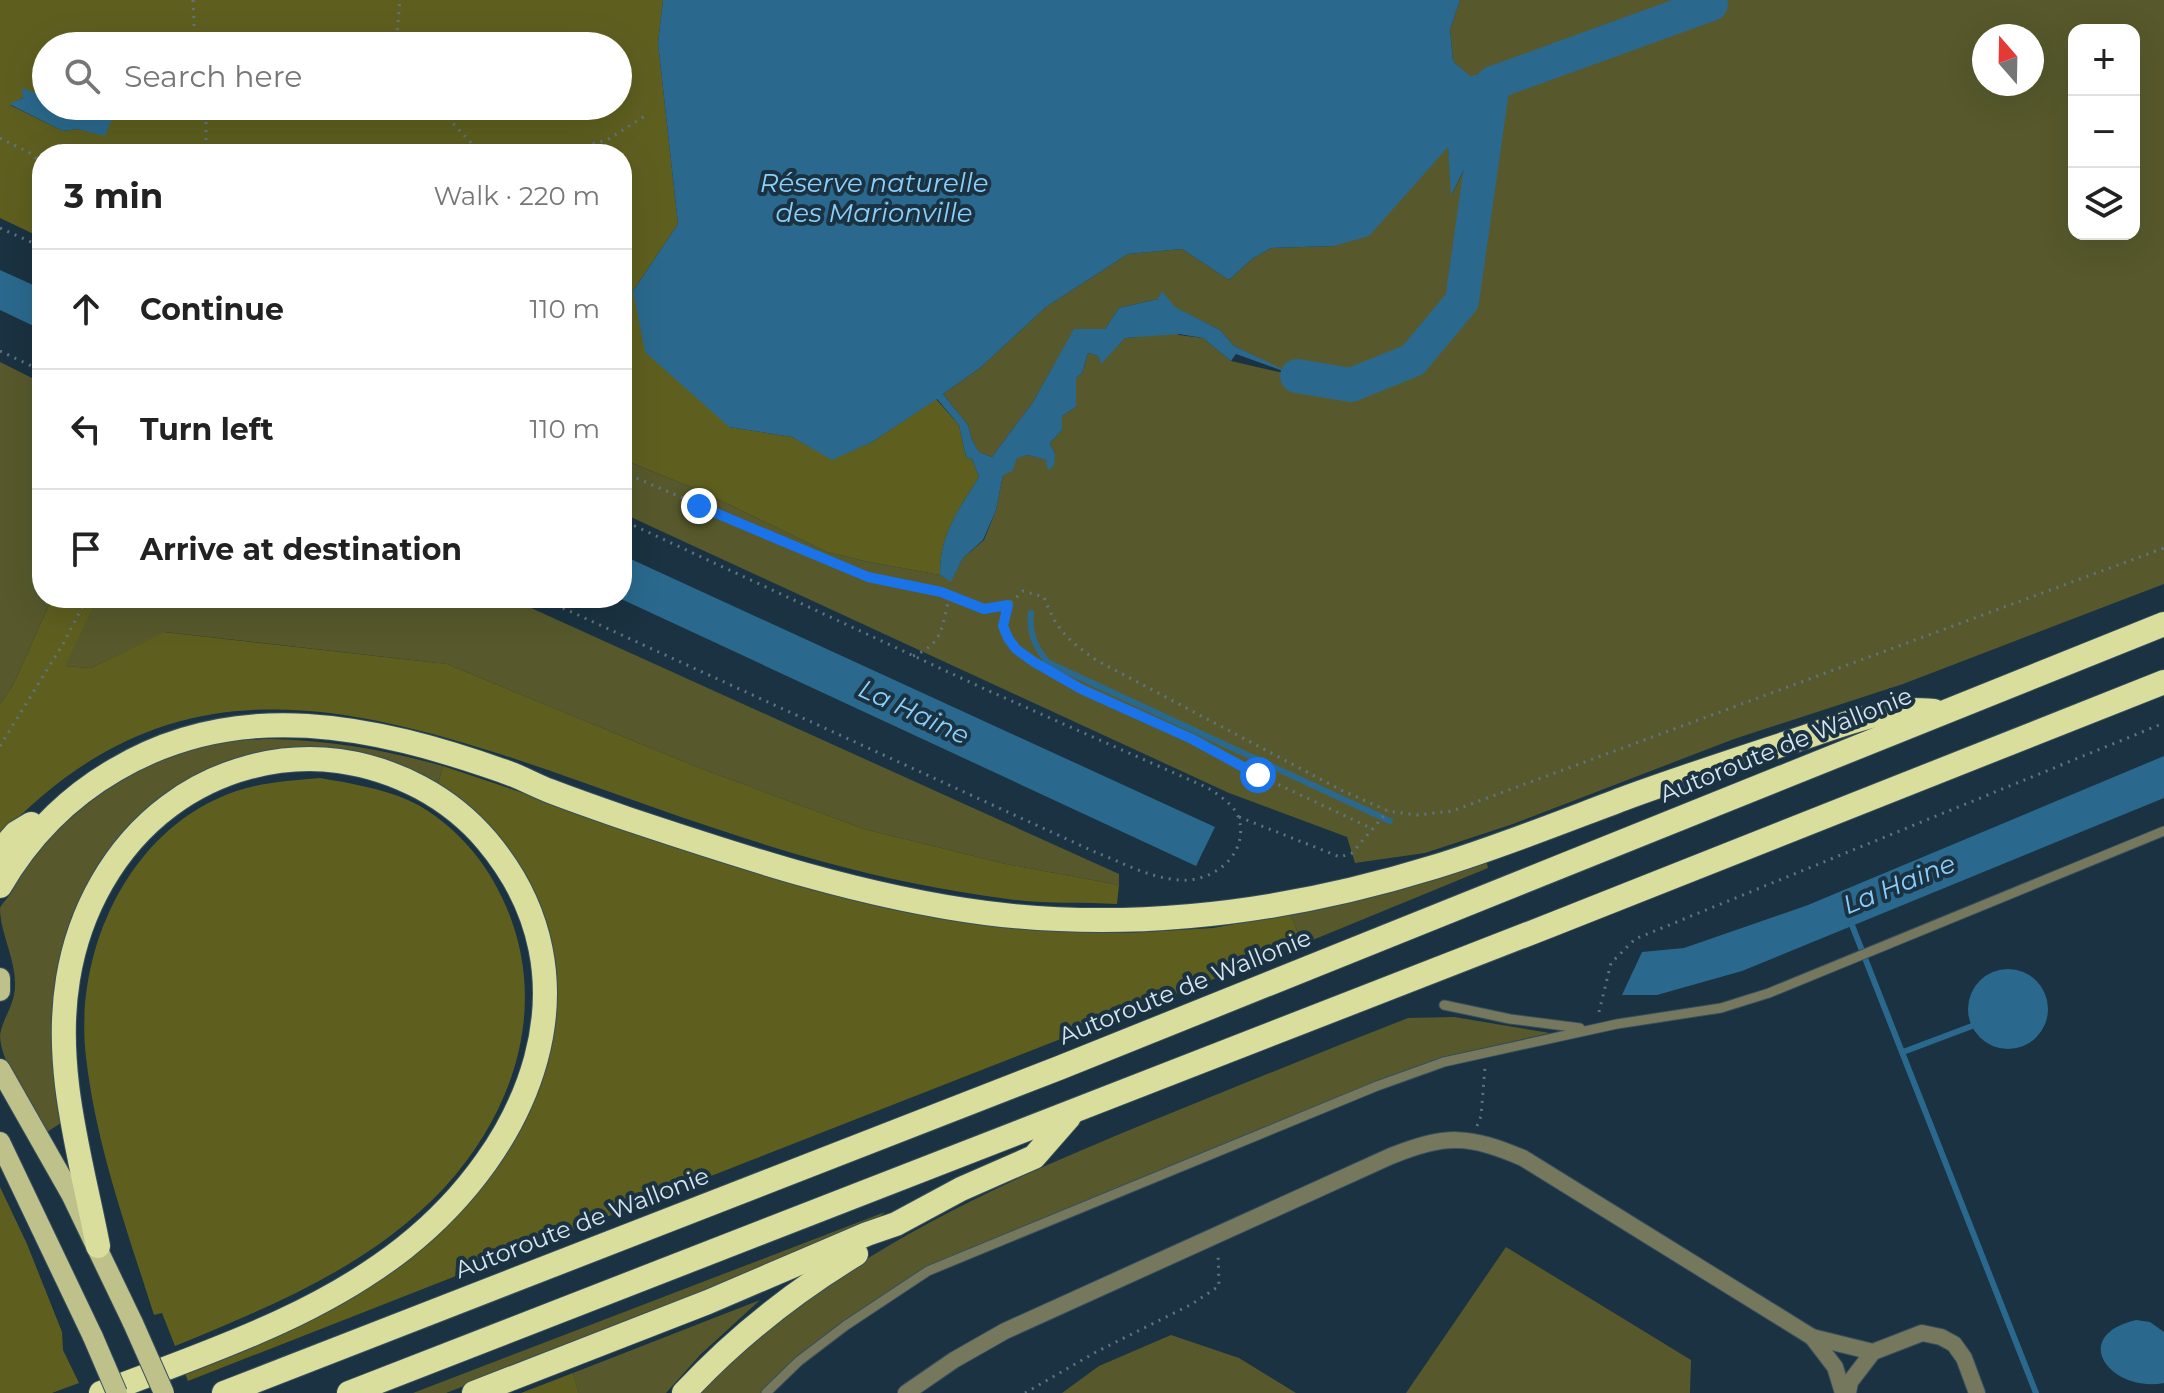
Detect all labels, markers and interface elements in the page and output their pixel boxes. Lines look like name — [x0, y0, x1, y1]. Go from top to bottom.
north arrow — [1972, 24, 2044, 96]
map controls — [2068, 24, 2140, 240]
button: + — [2068, 24, 2140, 96]
search box — [32, 32, 632, 120]
icon: search — [60, 54, 104, 98]
text: Search here — [124, 58, 302, 95]
button: − — [2068, 96, 2140, 168]
water label: Réserve naturelle des Marionville — [760, 167, 988, 229]
button: layers — [2068, 168, 2140, 240]
text: 3 min — [64, 175, 163, 217]
text: Walk · 220 m — [433, 180, 600, 212]
icon: ahead — [64, 287, 108, 331]
text: Continue — [140, 291, 284, 328]
text: 110 m — [530, 293, 600, 325]
icon: left — [64, 407, 108, 451]
text: Turn left — [140, 411, 273, 448]
text: 110 m — [530, 413, 600, 445]
route end — [681, 488, 717, 524]
icon: arrive — [64, 527, 108, 571]
text: Arrive at destination — [140, 531, 462, 568]
water label: La Haine — [853, 672, 975, 752]
street label: Autoroute de Wallonie — [1655, 681, 1916, 808]
route start — [1240, 757, 1276, 793]
water label: La Haine — [1838, 847, 1960, 921]
street label: Autoroute de Wallonie — [1054, 923, 1315, 1050]
street label: Autoroute de Wallonie — [451, 1161, 713, 1284]

